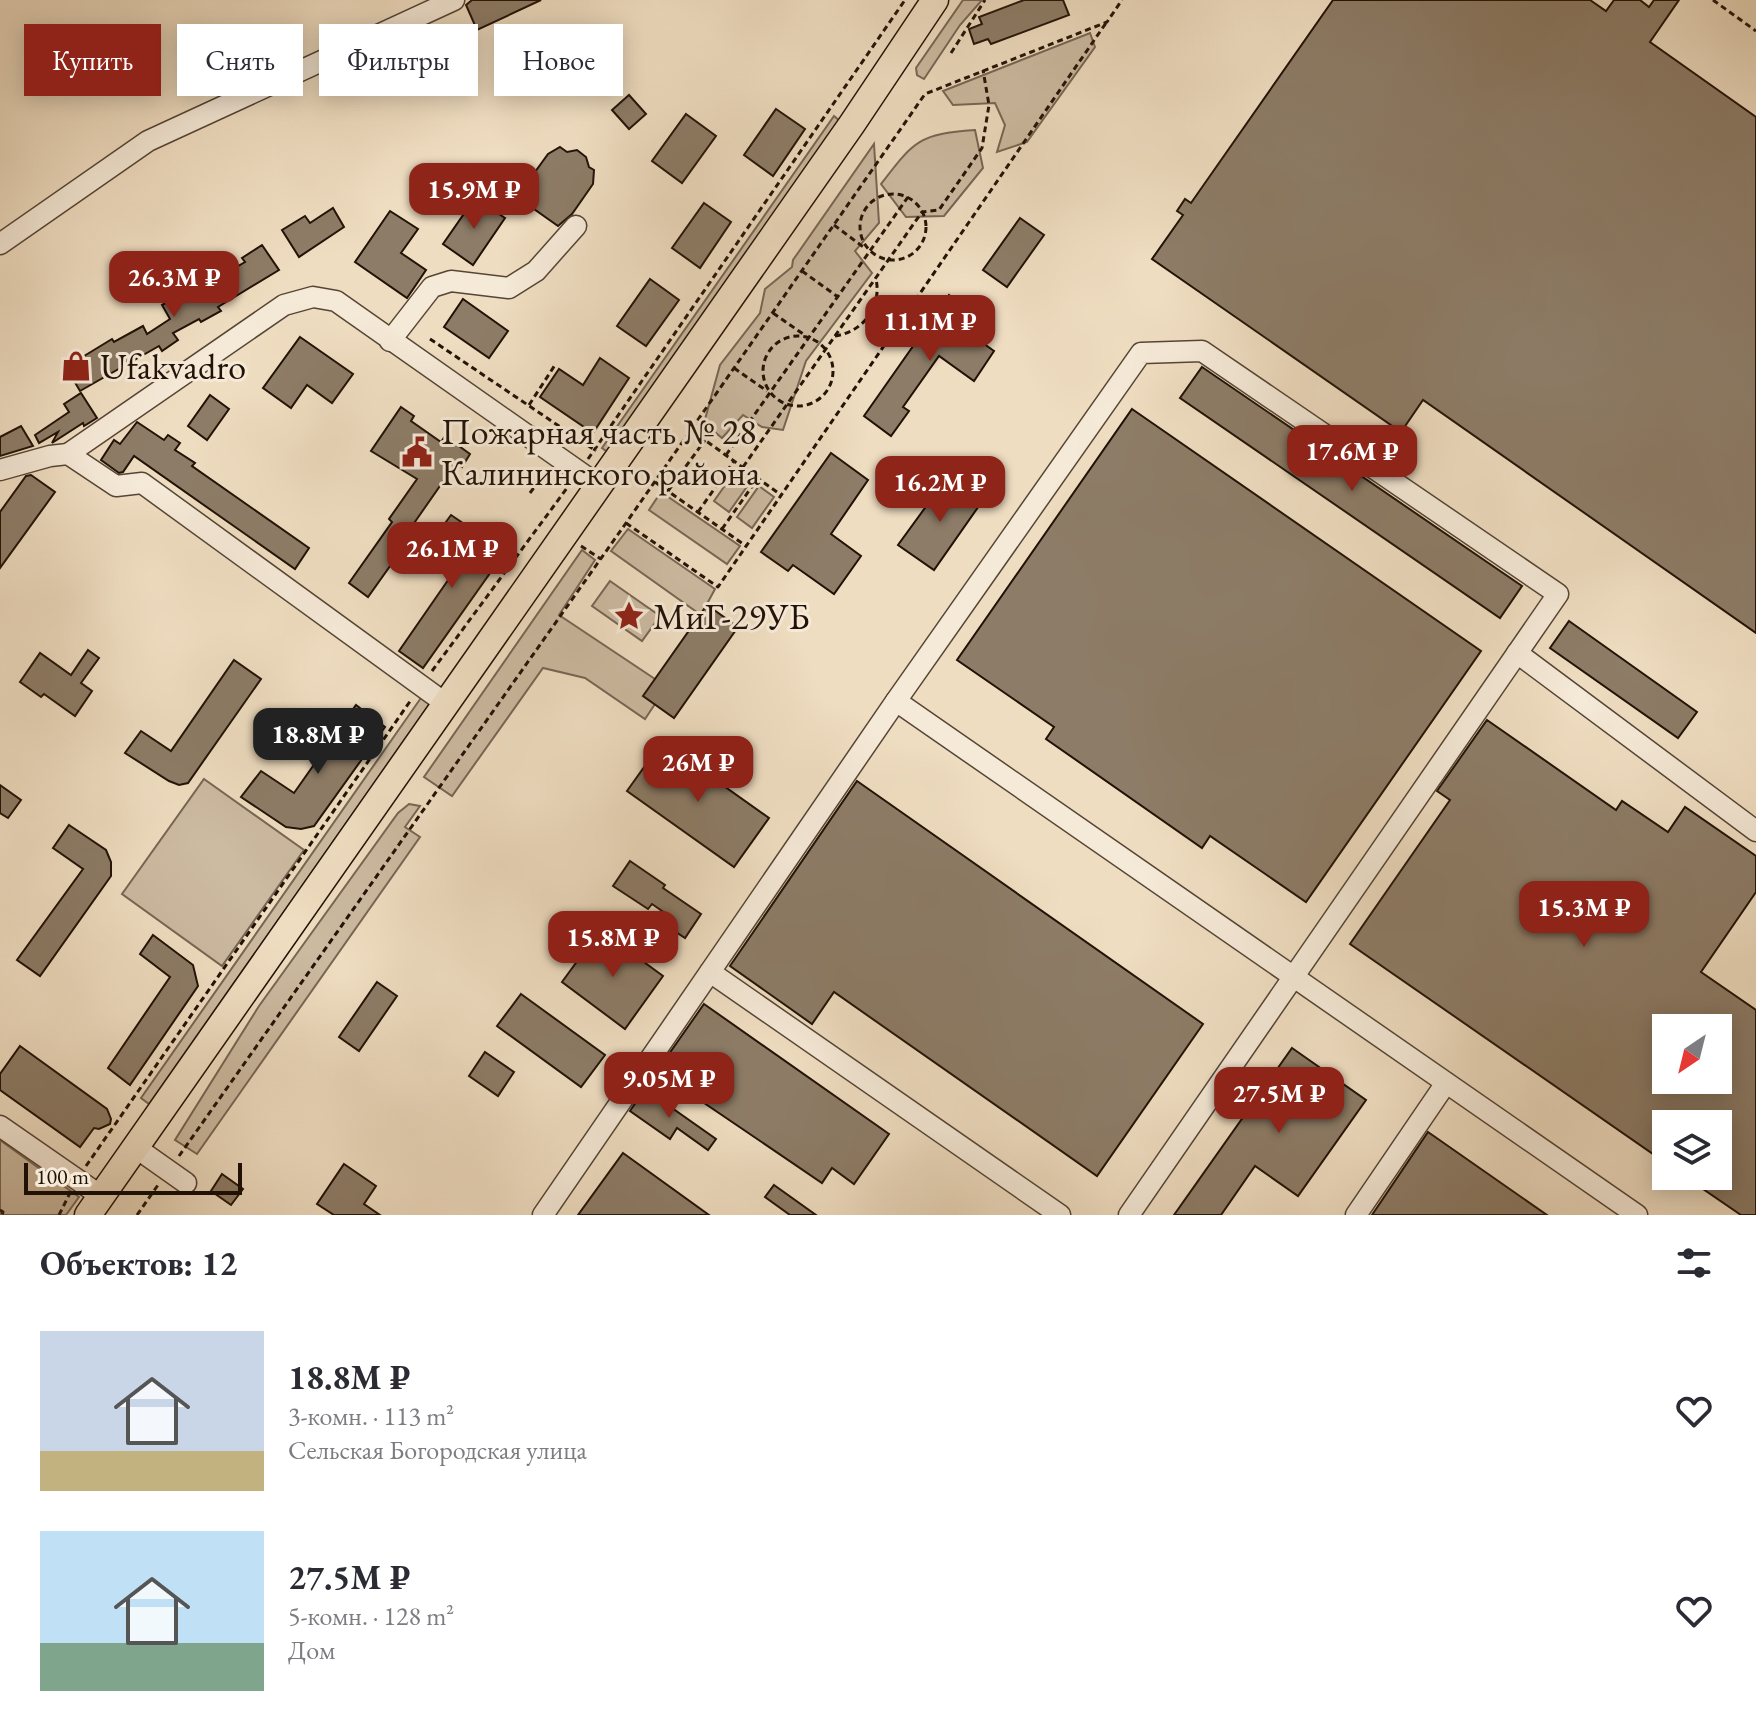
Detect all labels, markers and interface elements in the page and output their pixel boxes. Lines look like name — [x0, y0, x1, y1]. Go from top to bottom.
chip: Купить — [24, 24, 161, 96]
chip: Снять — [177, 24, 303, 96]
chip: Фильтры — [319, 24, 478, 96]
chip: Новое — [494, 24, 623, 96]
pin: 15.9M ₽ — [400, 163, 548, 231]
text: 15.9M ₽ — [427, 172, 521, 206]
pin: 26.3M ₽ — [100, 251, 248, 319]
text: 26.3M ₽ — [127, 260, 221, 294]
pin: 11.1M ₽ — [856, 295, 1004, 363]
text: 11.1M ₽ — [883, 304, 977, 338]
place label: Ufakvadro — [100, 343, 246, 390]
shop icon: Ufakvadro — [59, 349, 93, 383]
place label: Пожарная часть № 28 Калининского района — [441, 408, 761, 496]
pin: 17.6M ₽ — [1278, 425, 1426, 493]
text: 17.6M ₽ — [1305, 434, 1399, 468]
public building icon: Пожарная часть № 28 Калининского района — [400, 435, 434, 469]
pin: 16.2M ₽ — [866, 456, 1014, 524]
text: 16.2M ₽ — [893, 465, 987, 499]
pin: 26.1M ₽ — [378, 522, 526, 590]
text: 26.1M ₽ — [405, 531, 499, 565]
place label: МиГ-29УБ — [653, 593, 810, 640]
place icon: МиГ-29УБ — [612, 599, 646, 633]
pin: 18.8M ₽ — [244, 708, 392, 776]
text: 18.8M ₽ — [271, 717, 365, 751]
pin: 26M ₽ — [642, 736, 754, 804]
text: 26M ₽ — [661, 745, 735, 779]
pin: 15.3M ₽ — [1510, 881, 1658, 949]
text: 15.3M ₽ — [1537, 890, 1631, 924]
pin: 15.8M ₽ — [539, 911, 687, 979]
text: 15.8M ₽ — [566, 920, 660, 954]
north arrow — [1652, 1014, 1732, 1094]
map controls — [1652, 1014, 1732, 1190]
pin: 9.05M ₽ — [595, 1052, 743, 1120]
text: 9.05M ₽ — [622, 1061, 716, 1095]
pin: 27.5M ₽ — [1205, 1067, 1353, 1135]
text: 27.5M ₽ — [1232, 1076, 1326, 1110]
button: layers — [1652, 1110, 1732, 1190]
scale bar — [24, 1159, 242, 1195]
text: 100 m — [36, 1162, 89, 1191]
text: Объектов: 12 — [40, 1241, 237, 1285]
icon: filters — [1672, 1241, 1716, 1285]
text: 18.8M ₽ — [288, 1355, 411, 1399]
icon: home — [104, 1363, 200, 1459]
icon: heart — [1672, 1389, 1716, 1433]
text: 3-комн. · 113 m² — [288, 1399, 454, 1433]
text: Сельская Богородская улица — [288, 1433, 587, 1467]
text: 27.5M ₽ — [288, 1555, 411, 1599]
icon: home — [104, 1563, 200, 1659]
icon: heart — [1672, 1589, 1716, 1633]
text: 5-комн. · 128 m² — [288, 1599, 454, 1633]
text: Дом — [288, 1633, 335, 1667]

